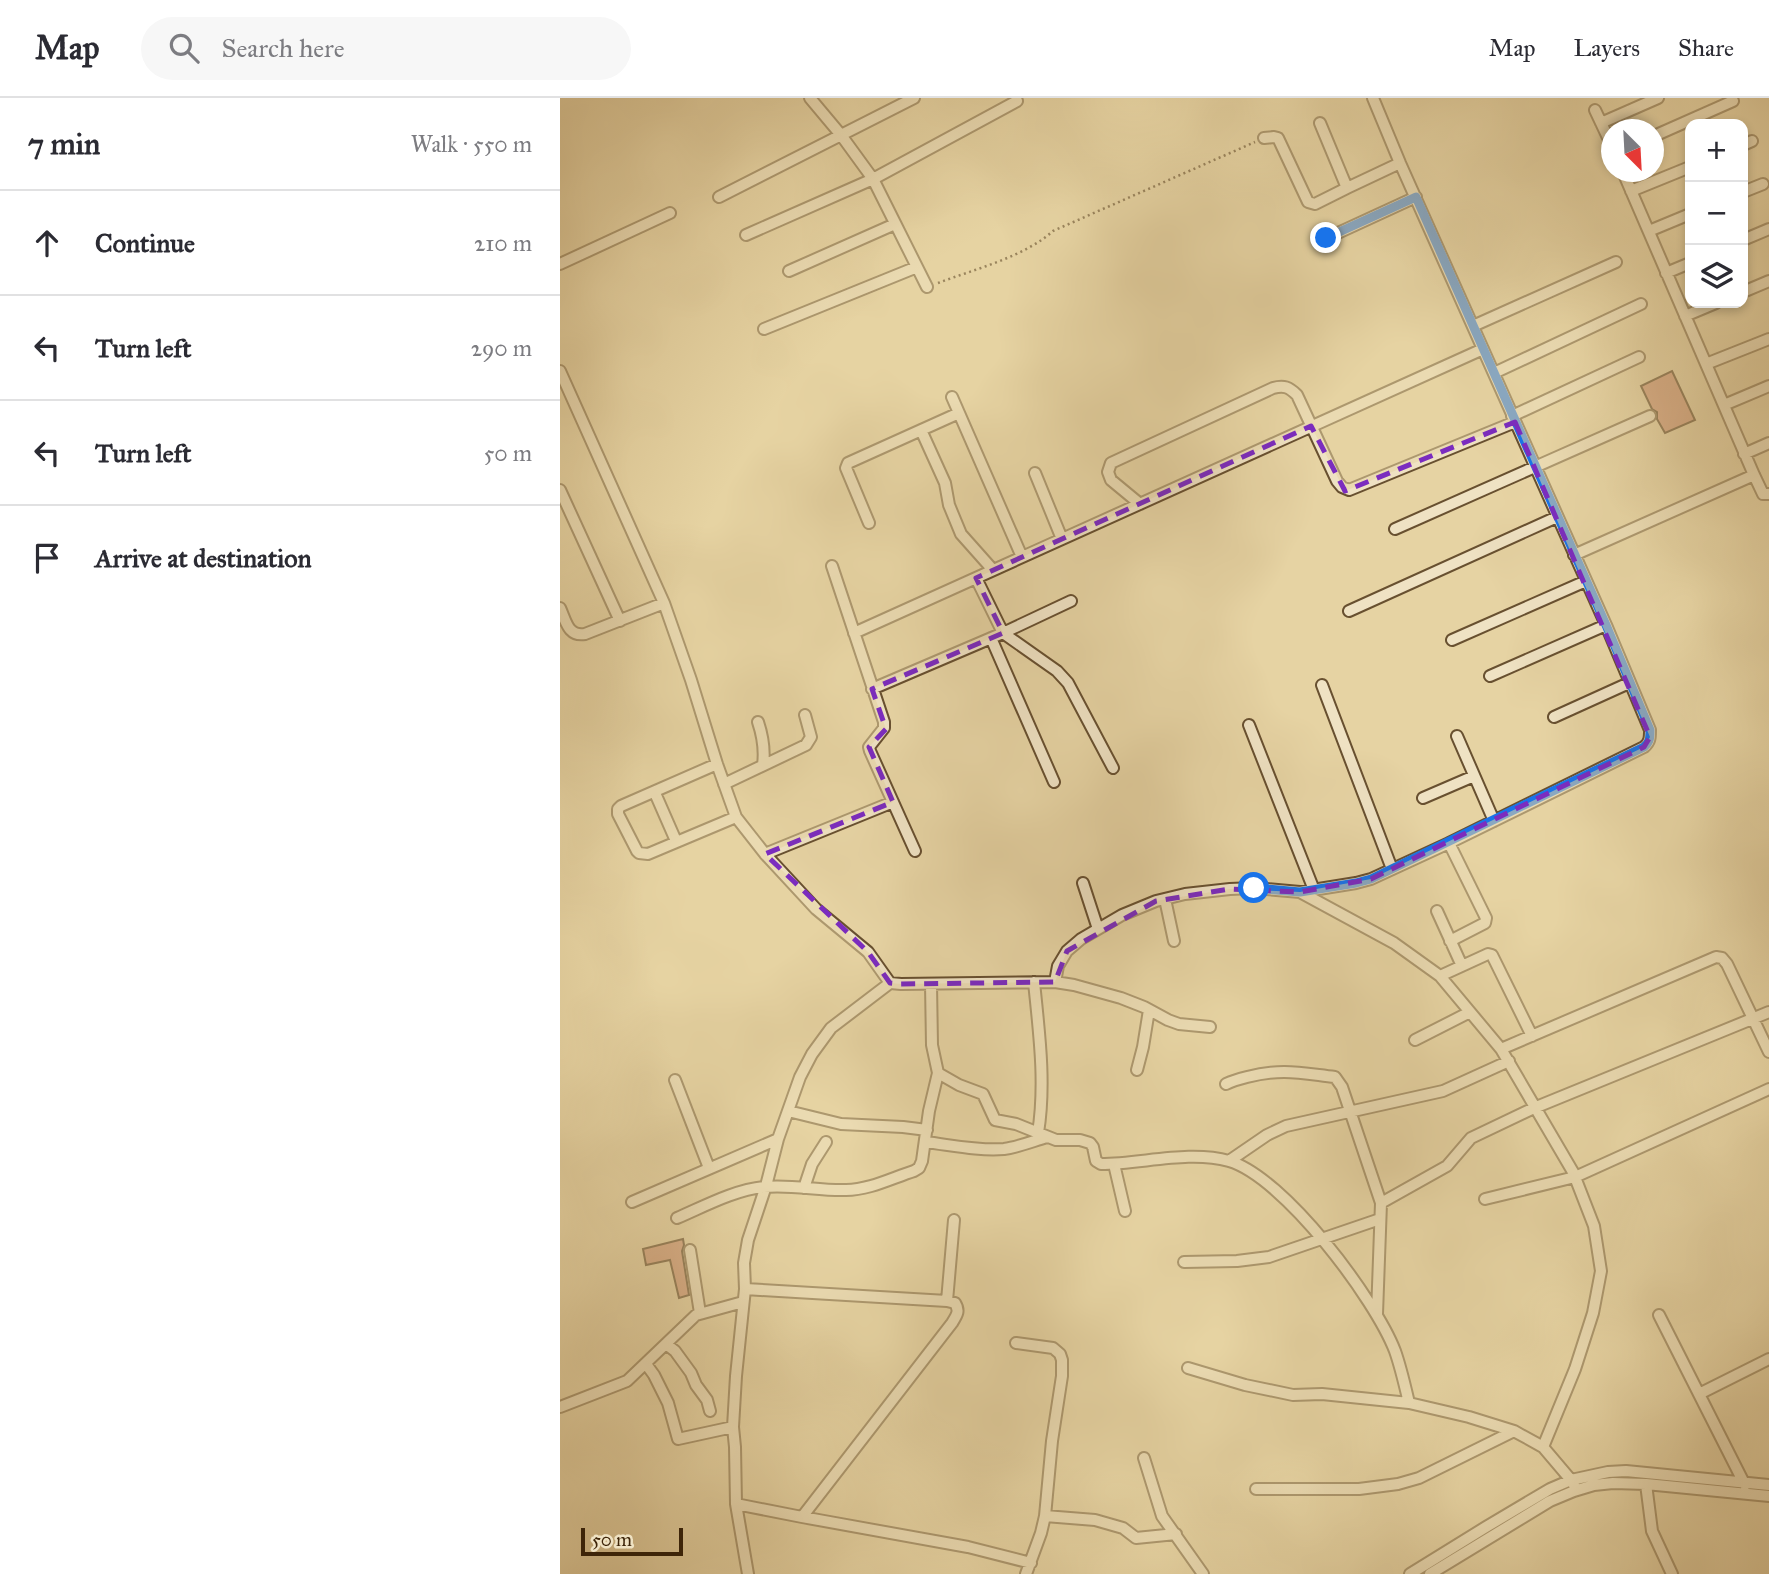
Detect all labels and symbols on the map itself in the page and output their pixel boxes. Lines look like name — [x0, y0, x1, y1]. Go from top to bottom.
north arrow — [1601, 119, 1664, 182]
route end — [1310, 222, 1341, 253]
route start — [1238, 872, 1269, 903]
scale bar — [581, 1525, 682, 1557]

